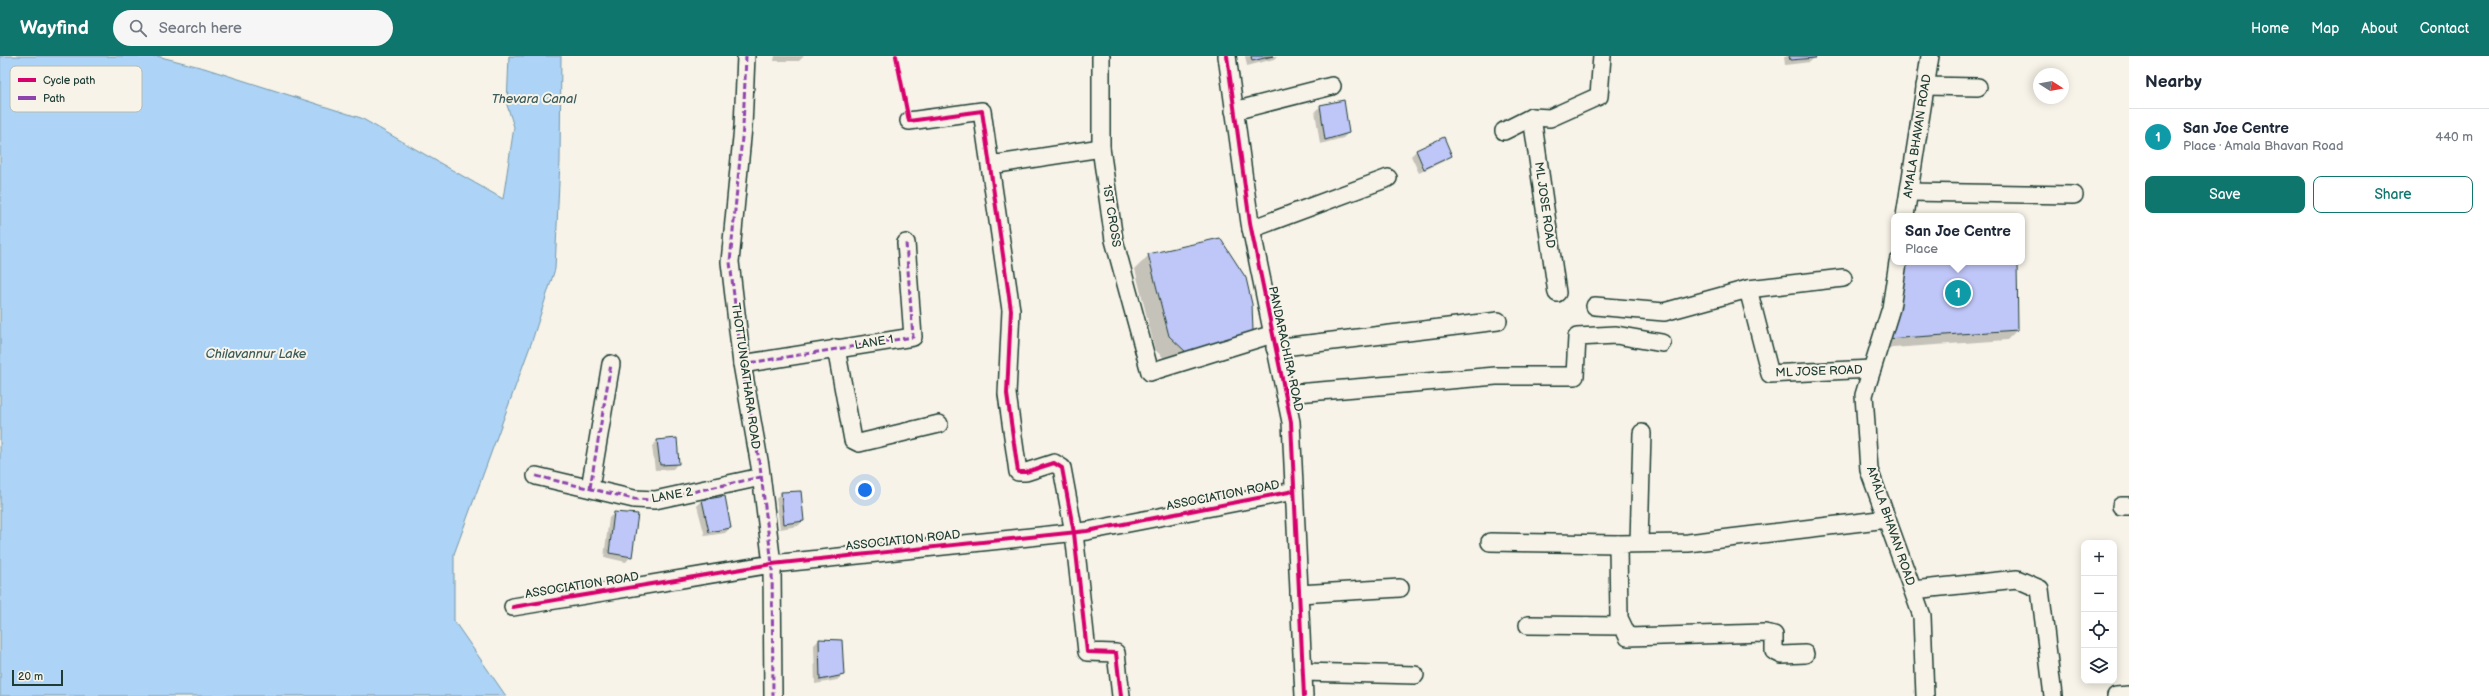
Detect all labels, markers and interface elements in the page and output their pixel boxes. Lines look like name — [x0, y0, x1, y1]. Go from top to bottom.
search box — [113, 10, 393, 46]
text: Wayfind — [20, 17, 89, 40]
icon: search — [127, 17, 149, 39]
text: Search here — [159, 19, 242, 38]
text: Home — [2251, 20, 2289, 37]
text: Map — [2311, 20, 2339, 37]
text: About — [2361, 20, 2398, 37]
text: Contact — [2420, 20, 2469, 37]
legend — [10, 66, 142, 112]
north arrow — [2033, 68, 2069, 104]
text: Nearby — [2145, 72, 2202, 92]
street label: AMALA BHAVAN ROAD — [1900, 73, 1935, 199]
text: Cycle path — [43, 74, 95, 87]
water label: Thevara Canal — [492, 91, 577, 107]
text: Path — [43, 92, 65, 105]
text: San Joe Centre — [2183, 119, 2289, 138]
text: 1 — [2155, 129, 2161, 145]
text: 440 m — [2435, 129, 2473, 145]
text: Place · Amala Bhavan Road — [2183, 138, 2343, 154]
street label: ML JOSE ROAD — [1531, 161, 1558, 249]
button: Save — [2145, 176, 2305, 213]
button: Share — [2313, 176, 2473, 213]
street label: 1ST CROSS — [1099, 184, 1124, 248]
popup — [1891, 213, 2025, 265]
text: San Joe Centre — [1905, 222, 2011, 241]
text: Place — [1905, 241, 1938, 257]
pin: 1 — [1945, 278, 1971, 308]
street label: PANDARACHIRA ROAD — [1265, 285, 1306, 413]
street label: THOTTUNGATHARA ROAD — [728, 302, 763, 450]
street label: LANE 1 — [854, 332, 895, 353]
water label: Chilavannur Lake — [206, 346, 307, 362]
street label: ML JOSE ROAD — [1775, 362, 1863, 381]
street label: AMALA BHAVAN ROAD — [1863, 465, 1918, 588]
street label: ASSOCIATION ROAD — [1165, 477, 1281, 514]
your location — [855, 480, 875, 500]
street label: LANE 2 — [650, 485, 694, 506]
street label: ASSOCIATION ROAD — [845, 527, 961, 554]
map controls — [2081, 540, 2117, 684]
button: + — [2081, 540, 2117, 576]
street label: ASSOCIATION ROAD — [524, 569, 640, 602]
button: − — [2081, 576, 2117, 612]
button: locate — [2081, 612, 2117, 648]
button: layers — [2081, 648, 2117, 684]
scale bar — [12, 668, 63, 687]
text: 20 m — [18, 670, 43, 683]

